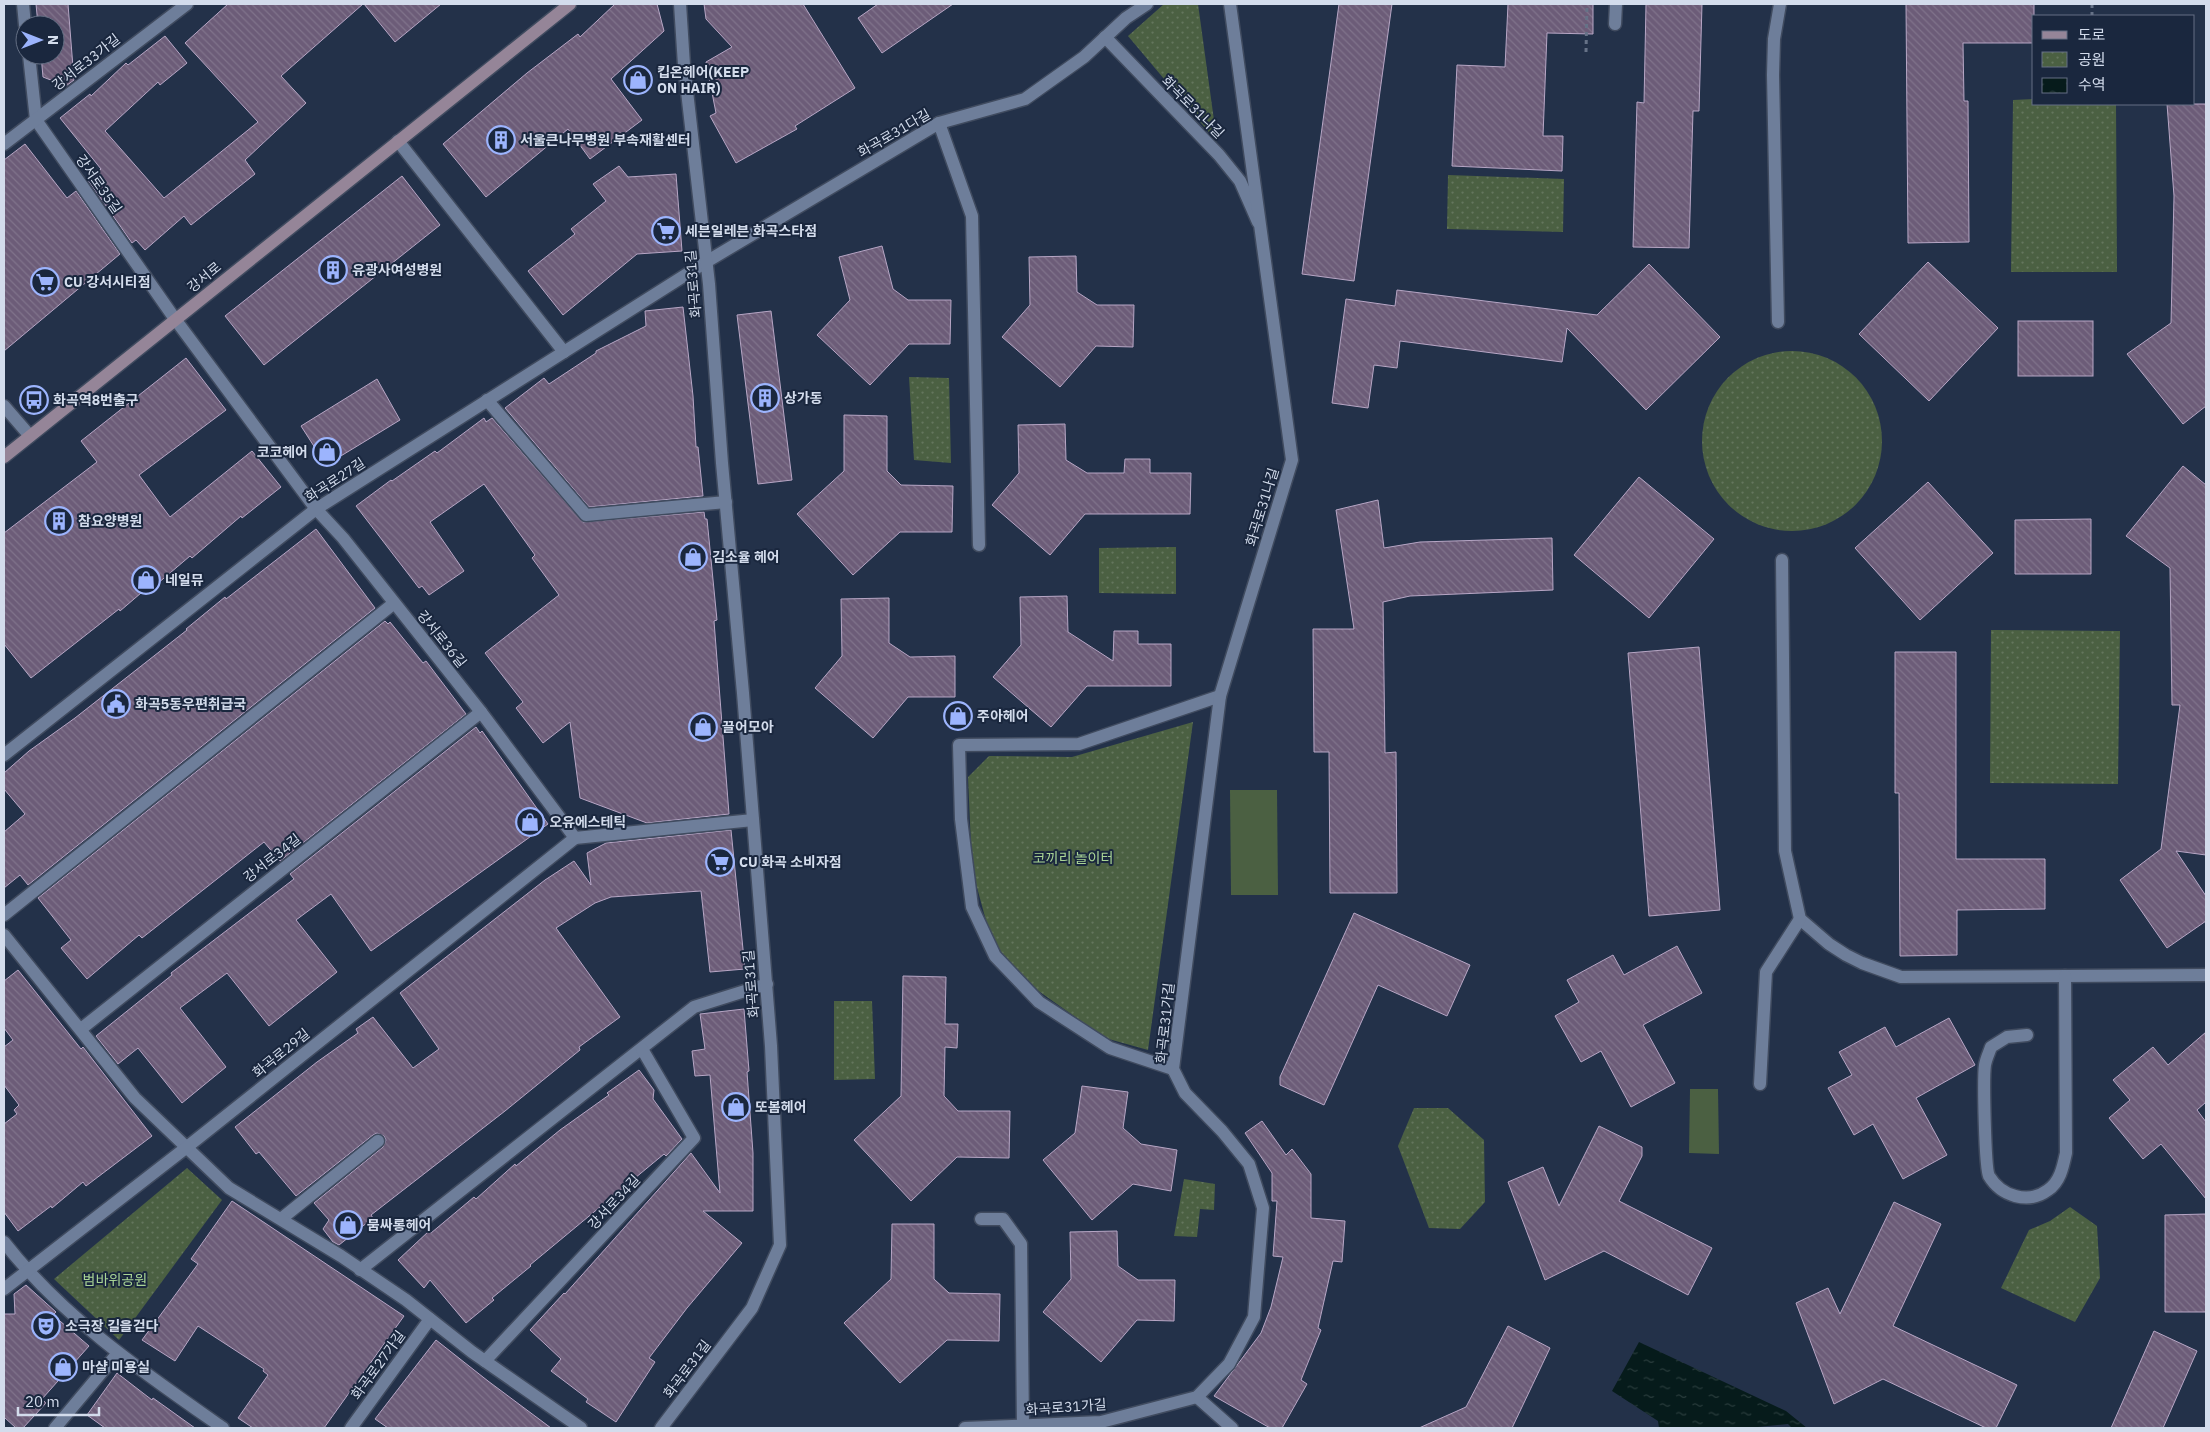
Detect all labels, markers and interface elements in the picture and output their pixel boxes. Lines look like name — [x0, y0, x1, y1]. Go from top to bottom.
north arrow — [15, 15, 65, 65]
legend — [2032, 15, 2195, 105]
text: 도로 — [2078, 25, 2106, 44]
street label: 강서로33가길 — [48, 30, 124, 94]
text: N — [44, 35, 62, 45]
text: 공원 — [2078, 50, 2106, 69]
place label: 킵온헤어(KEEP ON HAIR) — [657, 63, 749, 97]
shop icon: 킵온헤어(KEEP ON HAIR) — [623, 65, 653, 95]
street label: 화곡로31나길 — [1158, 72, 1228, 142]
text: 수역 — [2078, 75, 2106, 94]
street label: 화곡로31다길 — [854, 105, 934, 161]
building icon: 서울큰나무병원 부속재활센터 — [486, 125, 516, 155]
place label: 서울큰나무병원 부속재활센터 — [520, 131, 691, 149]
street label: 강서로35길 — [72, 151, 126, 217]
supermarket icon: 세븐일레븐 화곡스타점 — [651, 216, 681, 246]
place label: 세븐일레븐 화곡스타점 — [685, 222, 817, 240]
street label: 화곡로31길 — [681, 249, 705, 319]
building icon: 유광사여성병원 — [318, 255, 348, 285]
street label: 강서로 — [183, 258, 225, 296]
place label: 유광사여성병원 — [352, 261, 442, 279]
supermarket icon: CU 강서시티점 — [30, 267, 60, 297]
place label: CU 강서시티점 — [64, 273, 151, 291]
building icon: 상가동 — [750, 383, 780, 413]
bus stop icon: 화곡역8번출구 — [19, 385, 49, 415]
place label: 상가동 — [784, 389, 823, 407]
place label: 화곡역8번출구 — [53, 391, 139, 409]
shop icon: 코코헤어 — [312, 437, 342, 467]
place label: 코코헤어 — [256, 443, 308, 461]
street label: 화곡로27길 — [301, 454, 369, 506]
street label: 화곡로31나길 — [1242, 466, 1282, 548]
building icon: 참요양병원 — [44, 506, 74, 536]
place label: 참요양병원 — [78, 512, 142, 530]
shop icon: 김소율 헤어 — [678, 542, 708, 572]
place label: 김소율 헤어 — [712, 548, 780, 566]
shop icon: 네일뮤 — [131, 565, 161, 595]
place label: 네일뮤 — [165, 571, 204, 589]
street label: 강서로36길 — [414, 607, 470, 671]
public building icon: 화곡5동우편취급국 — [101, 689, 131, 719]
place label: 화곡5동우편취급국 — [135, 695, 247, 713]
shop icon: 주아헤어 — [943, 701, 973, 731]
place label: 주아헤어 — [977, 707, 1029, 725]
shop icon: 끌어모아 — [688, 712, 718, 742]
place label: 끌어모아 — [722, 718, 774, 736]
shop icon: 오유에스테틱 — [515, 807, 545, 837]
place label: 오유에스테틱 — [549, 813, 626, 831]
street label: 강서로34길 — [240, 830, 304, 886]
supermarket icon: CU 화곡 소비자점 — [705, 847, 735, 877]
park label: 코끼리 놀이터 — [1033, 849, 1113, 867]
place label: CU 화곡 소비자점 — [739, 853, 842, 871]
street label: 화곡로31길 — [739, 949, 763, 1019]
street label: 화곡로31가길 — [1152, 982, 1178, 1064]
street label: 화곡로29길 — [249, 1025, 313, 1081]
shop icon: 또봄헤어 — [721, 1092, 751, 1122]
place label: 또봄헤어 — [755, 1098, 807, 1116]
street label: 강서로34길 — [584, 1171, 644, 1233]
shop icon: 뭄싸롱헤어 — [333, 1210, 363, 1240]
place label: 뭄싸롱헤어 — [367, 1216, 431, 1234]
park label: 범바위공원 — [83, 1271, 147, 1289]
theatre icon: 소극장 길을걷다 — [31, 1311, 61, 1341]
place label: 소극장 길을걷다 — [65, 1317, 159, 1335]
street label: 화곡로27가길 — [347, 1327, 409, 1403]
street label: 화곡로31길 — [659, 1336, 715, 1402]
shop icon: 마샬 미용실 — [48, 1352, 78, 1382]
place label: 마샬 미용실 — [82, 1358, 150, 1376]
scale bar — [18, 1384, 99, 1416]
text: 20 m — [25, 1392, 60, 1411]
street label: 화곡로31가길 — [1025, 1395, 1107, 1419]

